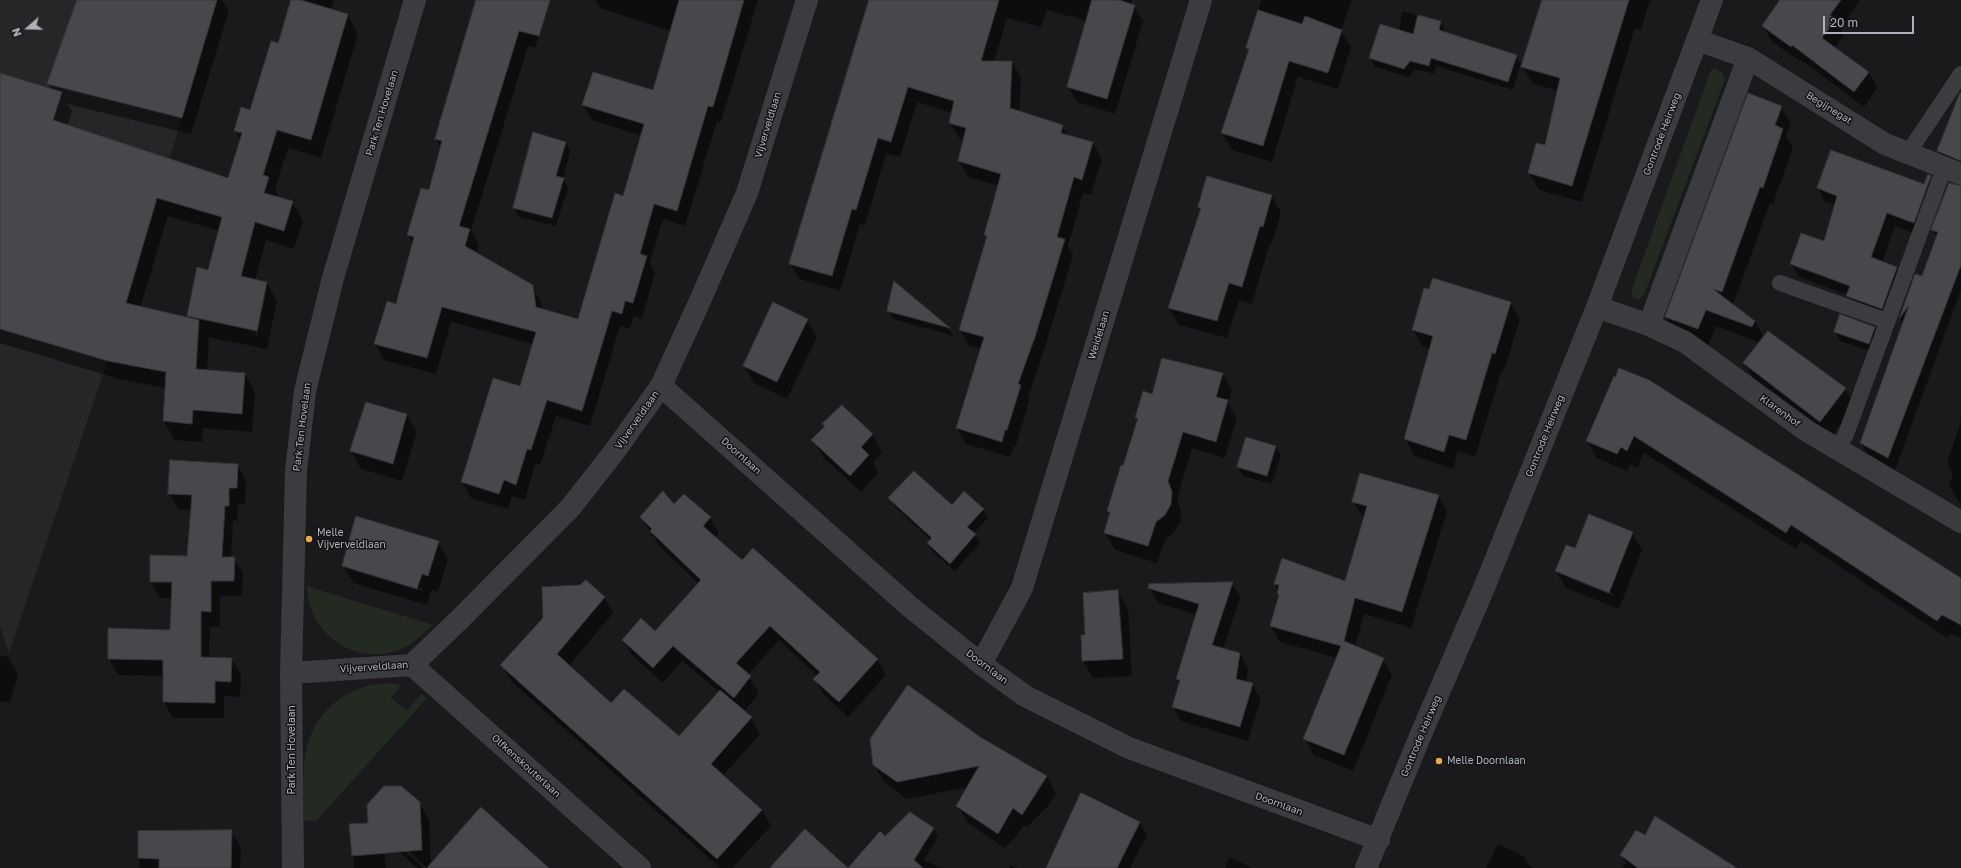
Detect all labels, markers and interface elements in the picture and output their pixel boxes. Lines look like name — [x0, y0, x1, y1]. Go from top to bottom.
north arrow — [8, 8, 48, 48]
scale bar — [1825, 8, 1916, 34]
text: 20 m — [1830, 15, 1858, 30]
text: N — [9, 26, 24, 38]
street label: Park Ten Hovelaan — [363, 69, 401, 157]
street label: Begijnegat — [1804, 89, 1854, 127]
street label: Vijverveldlaan — [752, 90, 784, 160]
street label: Gontrode Heirweg — [1641, 91, 1683, 177]
street label: Weidelaan — [1086, 309, 1112, 361]
street label: Park Ten Hovelaan — [291, 382, 313, 472]
street label: Vijverveldlaan — [612, 388, 662, 452]
street label: Klarenhof — [1757, 392, 1803, 430]
street label: Gontrode Heirweg — [1523, 393, 1567, 479]
street label: Doornlaan — [719, 435, 763, 477]
place label: Melle Vijverveldlaan — [317, 527, 386, 550]
marker: Melle Vijverveldlaan — [304, 534, 314, 544]
street label: Doornlaan — [964, 647, 1010, 687]
street label: Vijverveldlaan — [339, 659, 409, 675]
street label: Gontrode Heirweg — [1398, 693, 1444, 779]
street label: Park Ten Hovelaan — [286, 705, 298, 795]
street label: Olfkenskouterlaan — [489, 732, 563, 800]
place label: Melle Doornlaan — [1447, 755, 1526, 767]
marker: Melle Doornlaan — [1434, 756, 1444, 766]
street label: Doornlaan — [1254, 790, 1304, 818]

